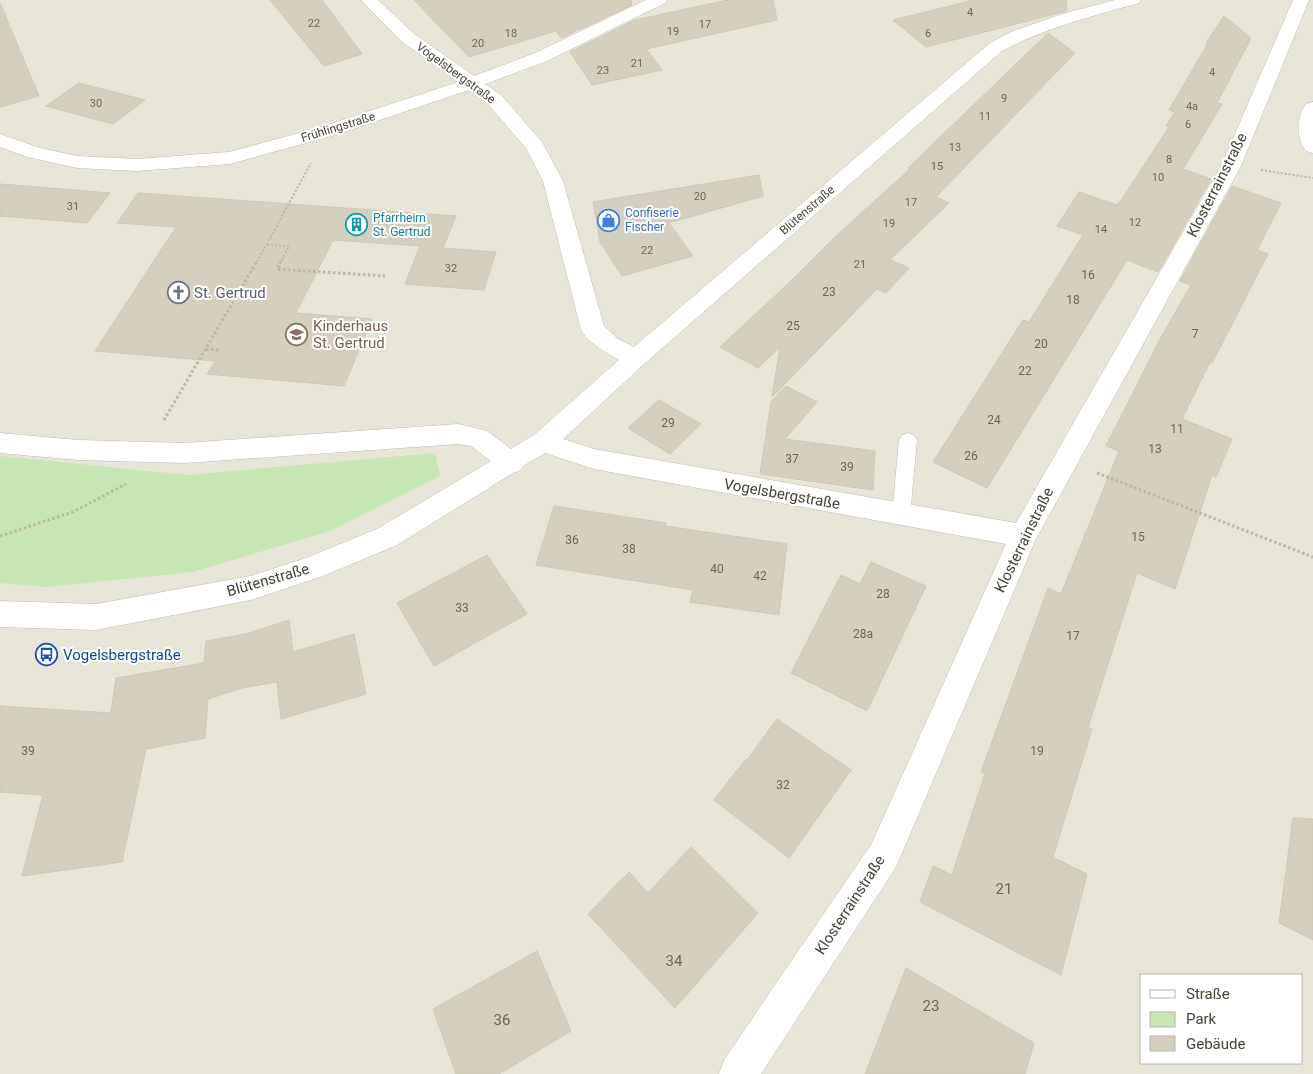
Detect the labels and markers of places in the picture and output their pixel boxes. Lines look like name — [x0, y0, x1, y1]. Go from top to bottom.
place label: Confiserie Fischer — [625, 206, 679, 234]
shop icon: Confiserie Fischer — [597, 208, 621, 232]
place label: Pfarrheim St. Gertrud — [373, 211, 430, 239]
building icon: Pfarrheim St. Gertrud — [345, 213, 369, 237]
church icon: St. Gertrud — [166, 281, 190, 305]
place label: St. Gertrud — [194, 284, 266, 302]
place label: Kinderhaus St. Gertrud — [313, 317, 388, 352]
school or university icon: Kinderhaus St. Gertrud — [285, 323, 309, 347]
bus stop icon: Vogelsbergstraße — [35, 643, 59, 667]
place label: Vogelsbergstraße — [63, 646, 181, 664]

